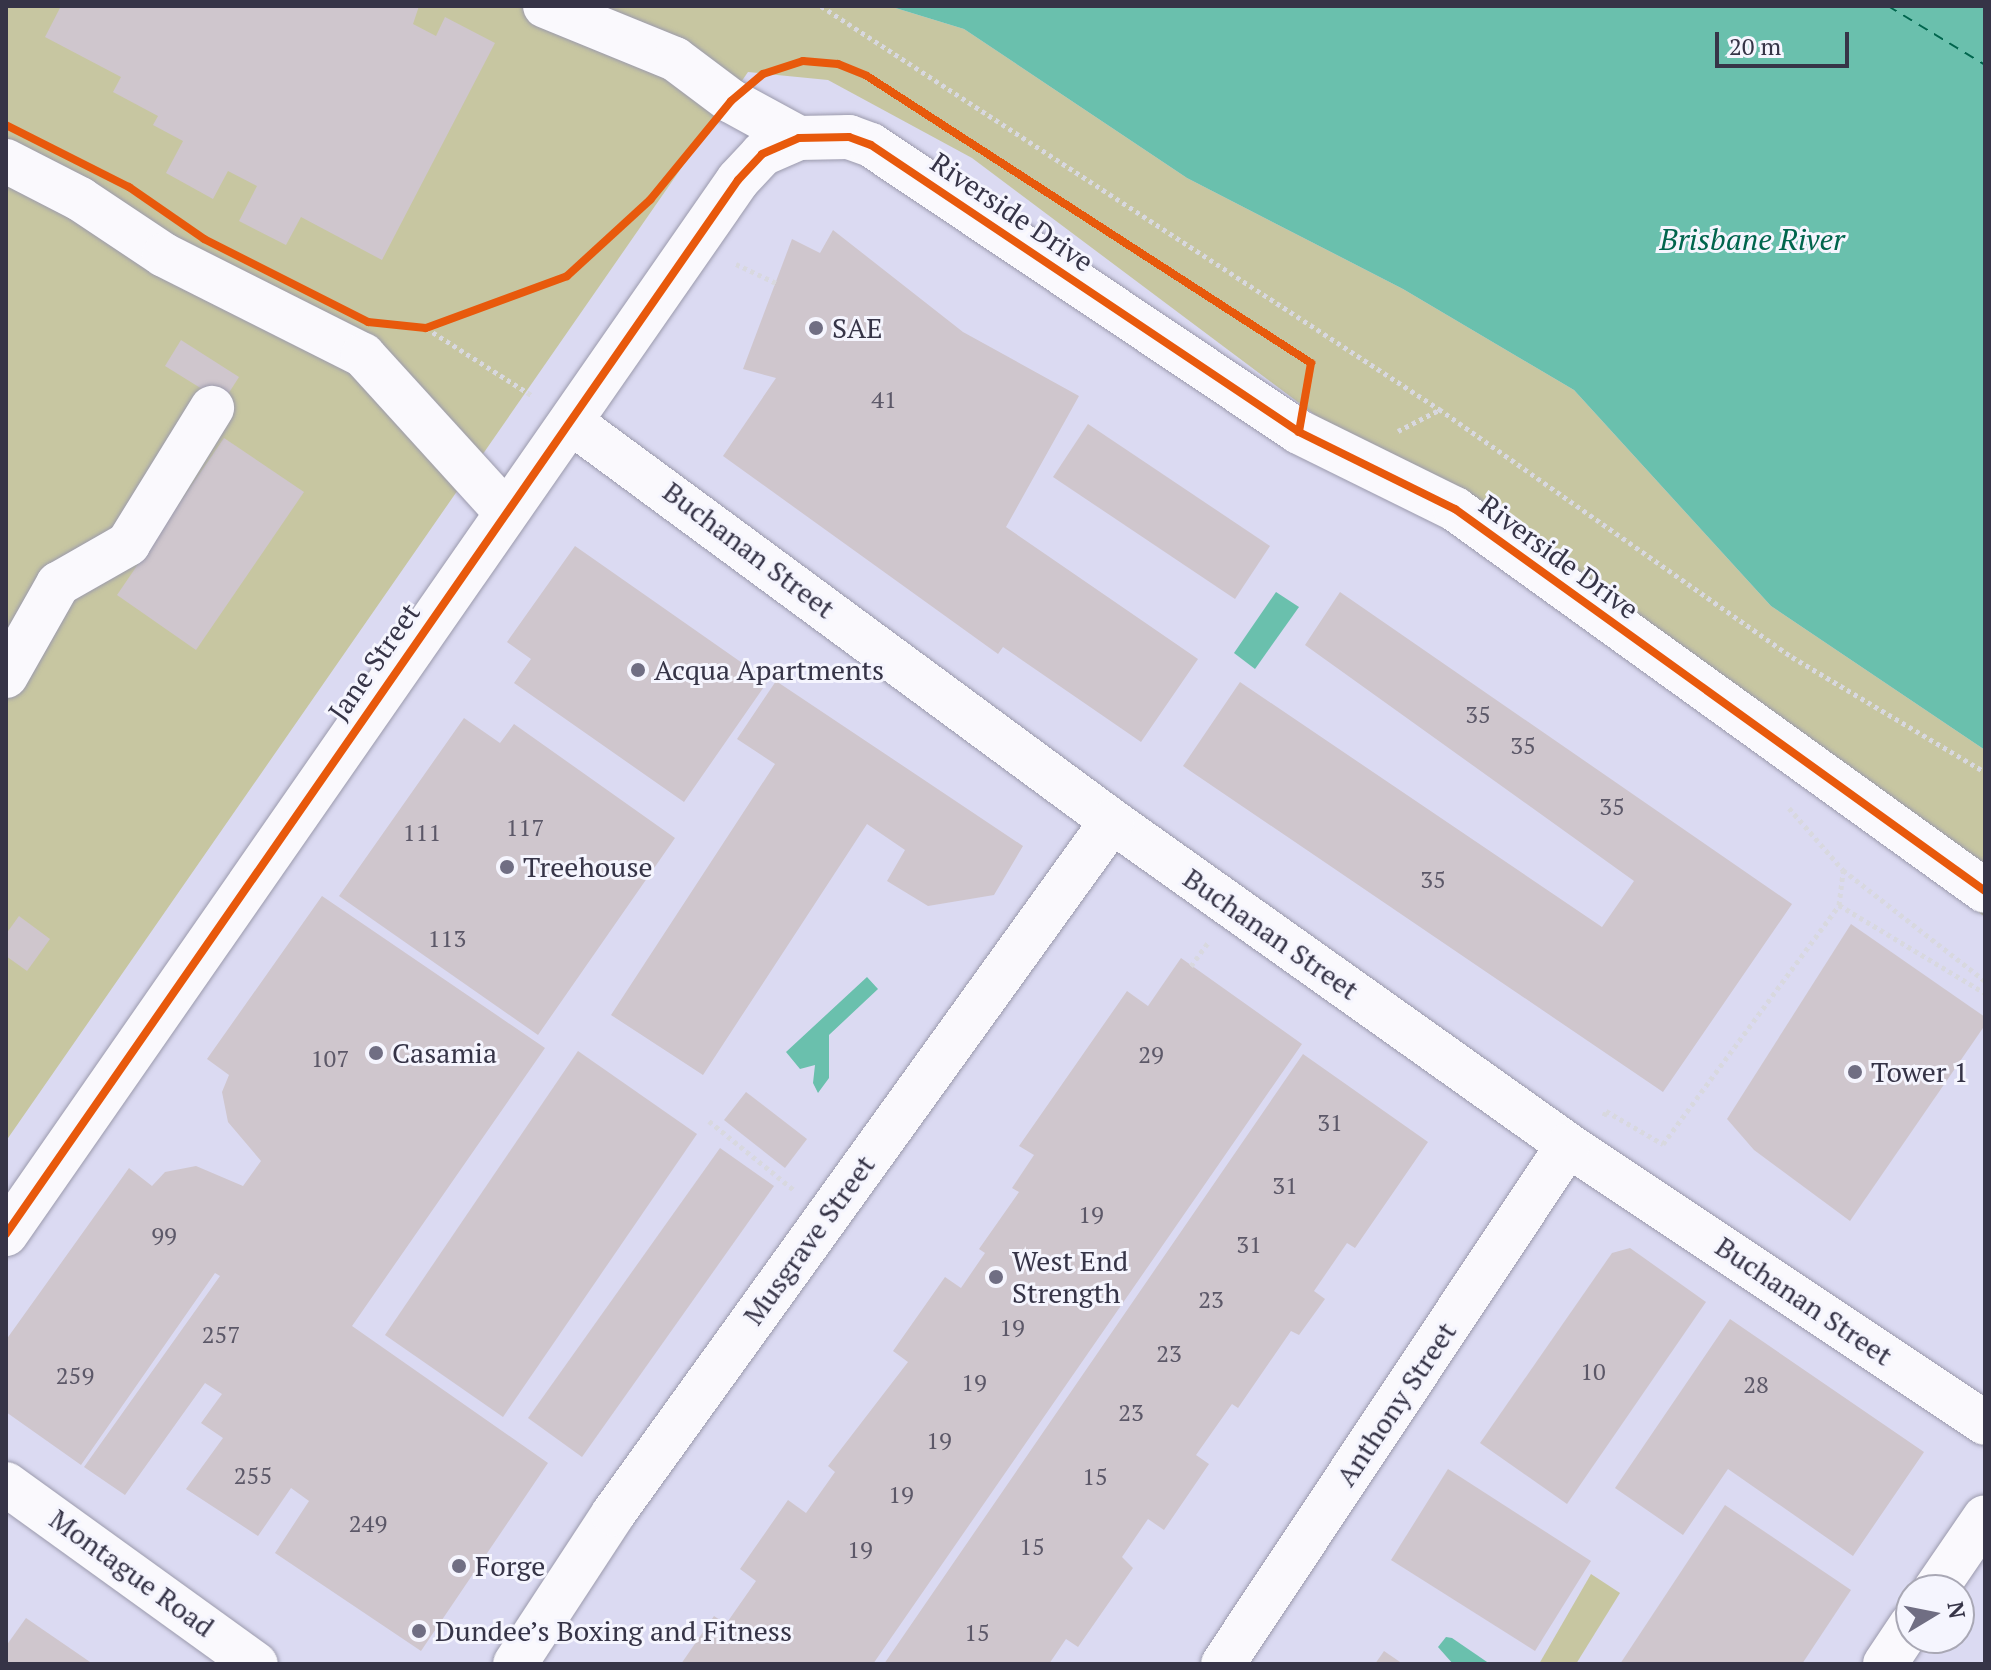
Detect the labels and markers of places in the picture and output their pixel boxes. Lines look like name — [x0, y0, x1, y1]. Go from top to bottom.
place label: SAE — [832, 311, 882, 345]
marker: SAE — [807, 319, 825, 337]
place label: Acqua Apartments — [654, 653, 885, 687]
marker: Acqua Apartments — [629, 661, 647, 679]
place label: Treehouse — [523, 850, 653, 884]
marker: Treehouse — [498, 858, 516, 876]
place label: Casamia — [392, 1036, 497, 1070]
marker: Casamia — [367, 1044, 385, 1062]
place label: Tower 1 — [1871, 1055, 1968, 1089]
marker: Tower 1 — [1846, 1063, 1864, 1081]
place label: West End Strength — [1012, 1244, 1128, 1310]
marker: West End Strength — [987, 1268, 1005, 1286]
place label: Forge — [475, 1549, 545, 1583]
marker: Forge — [450, 1557, 468, 1575]
place label: Dundee’s Boxing and Fitness — [435, 1614, 792, 1648]
marker: Dundee’s Boxing and Fitness — [410, 1622, 428, 1640]

